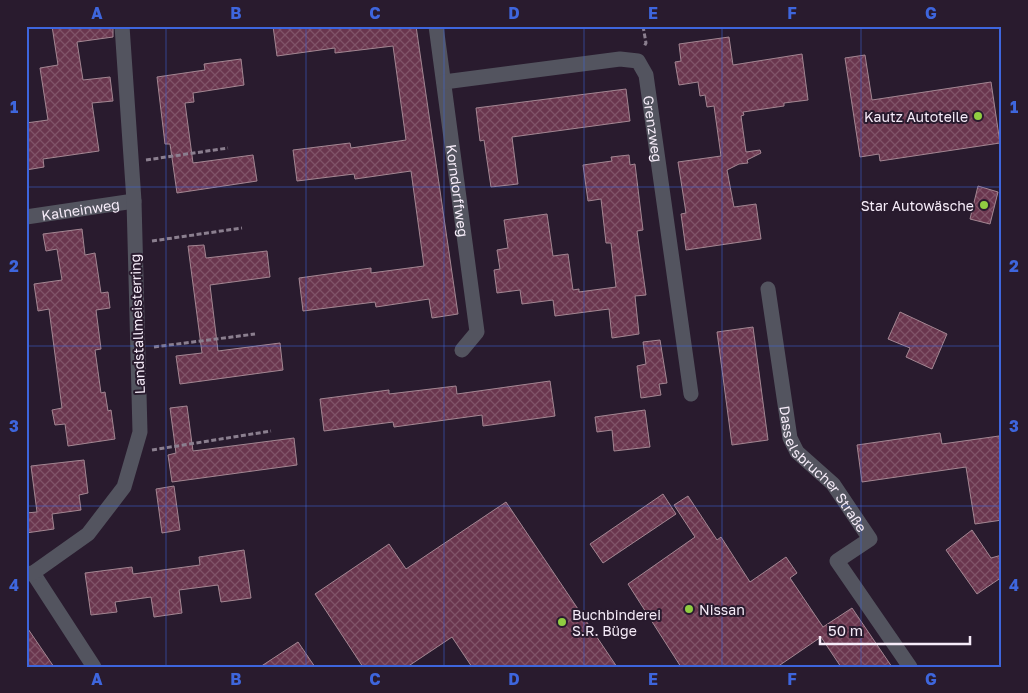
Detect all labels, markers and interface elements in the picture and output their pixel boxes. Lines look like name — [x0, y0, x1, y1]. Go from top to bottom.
text: A — [91, 3, 103, 23]
text: B — [230, 3, 242, 23]
text: C — [369, 3, 381, 23]
text: D — [508, 3, 520, 23]
text: E — [648, 3, 658, 23]
text: F — [787, 3, 797, 23]
text: G — [925, 3, 937, 23]
street label: Grenzweg — [640, 94, 667, 163]
text: 1 — [10, 97, 18, 117]
text: 1 — [1010, 97, 1018, 117]
place label: Kautz Autoteile — [864, 108, 968, 125]
marker: Kautz Autoteile — [972, 110, 984, 122]
street label: Korndorffweg — [443, 143, 473, 238]
street label: Kalneinweg — [40, 195, 121, 223]
place label: Star Autowäsche — [861, 197, 974, 214]
marker: Star Autowäsche — [978, 199, 990, 211]
street label: Landstallmeisterring — [126, 254, 148, 394]
text: 2 — [9, 256, 19, 276]
text: 2 — [1009, 256, 1019, 276]
street label: Dasselsbrucher Straße — [777, 404, 871, 535]
text: 3 — [9, 416, 19, 436]
text: 3 — [1009, 416, 1019, 436]
text: 4 — [9, 575, 19, 595]
text: 4 — [1009, 575, 1019, 595]
place label: Nissan — [699, 601, 745, 618]
marker: Nissan — [683, 603, 695, 615]
place label: Buchbinderei S.R. Büge — [572, 606, 661, 639]
scale bar — [820, 613, 970, 645]
marker: Buchbinderei S.R. Büge — [556, 616, 568, 628]
text: 50 m — [828, 621, 863, 639]
text: A — [91, 669, 103, 689]
text: B — [230, 669, 242, 689]
text: C — [369, 669, 381, 689]
text: D — [508, 669, 520, 689]
text: E — [648, 669, 658, 689]
text: F — [787, 669, 797, 689]
text: G — [925, 669, 937, 689]

